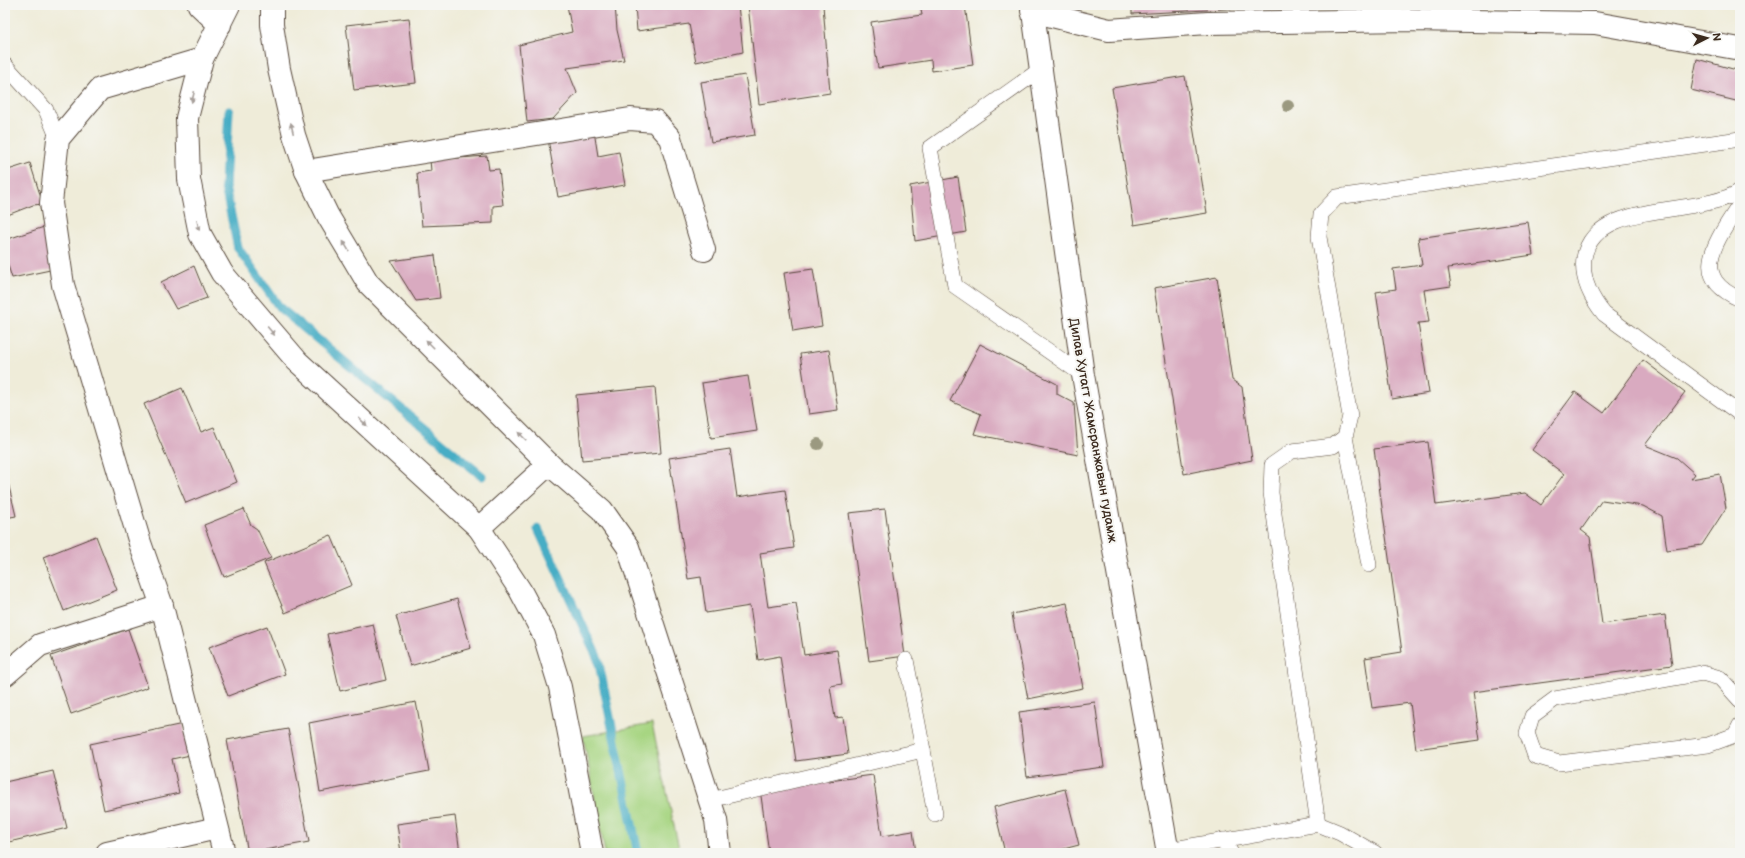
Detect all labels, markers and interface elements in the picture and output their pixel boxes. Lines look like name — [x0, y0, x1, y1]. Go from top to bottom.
north arrow — [1687, 18, 1727, 58]
text: N — [1710, 32, 1723, 42]
one-way arrow — [189, 90, 195, 103]
one-way arrow — [289, 122, 295, 134]
one-way arrow — [196, 219, 202, 231]
one-way arrow — [343, 240, 350, 252]
street label: Дилав Хутагт Жамсранжавын гудамж — [1065, 317, 1121, 545]
one-way arrow — [267, 325, 276, 336]
one-way arrow — [425, 339, 435, 349]
one-way arrow — [359, 417, 368, 426]
one-way arrow — [517, 431, 527, 441]

